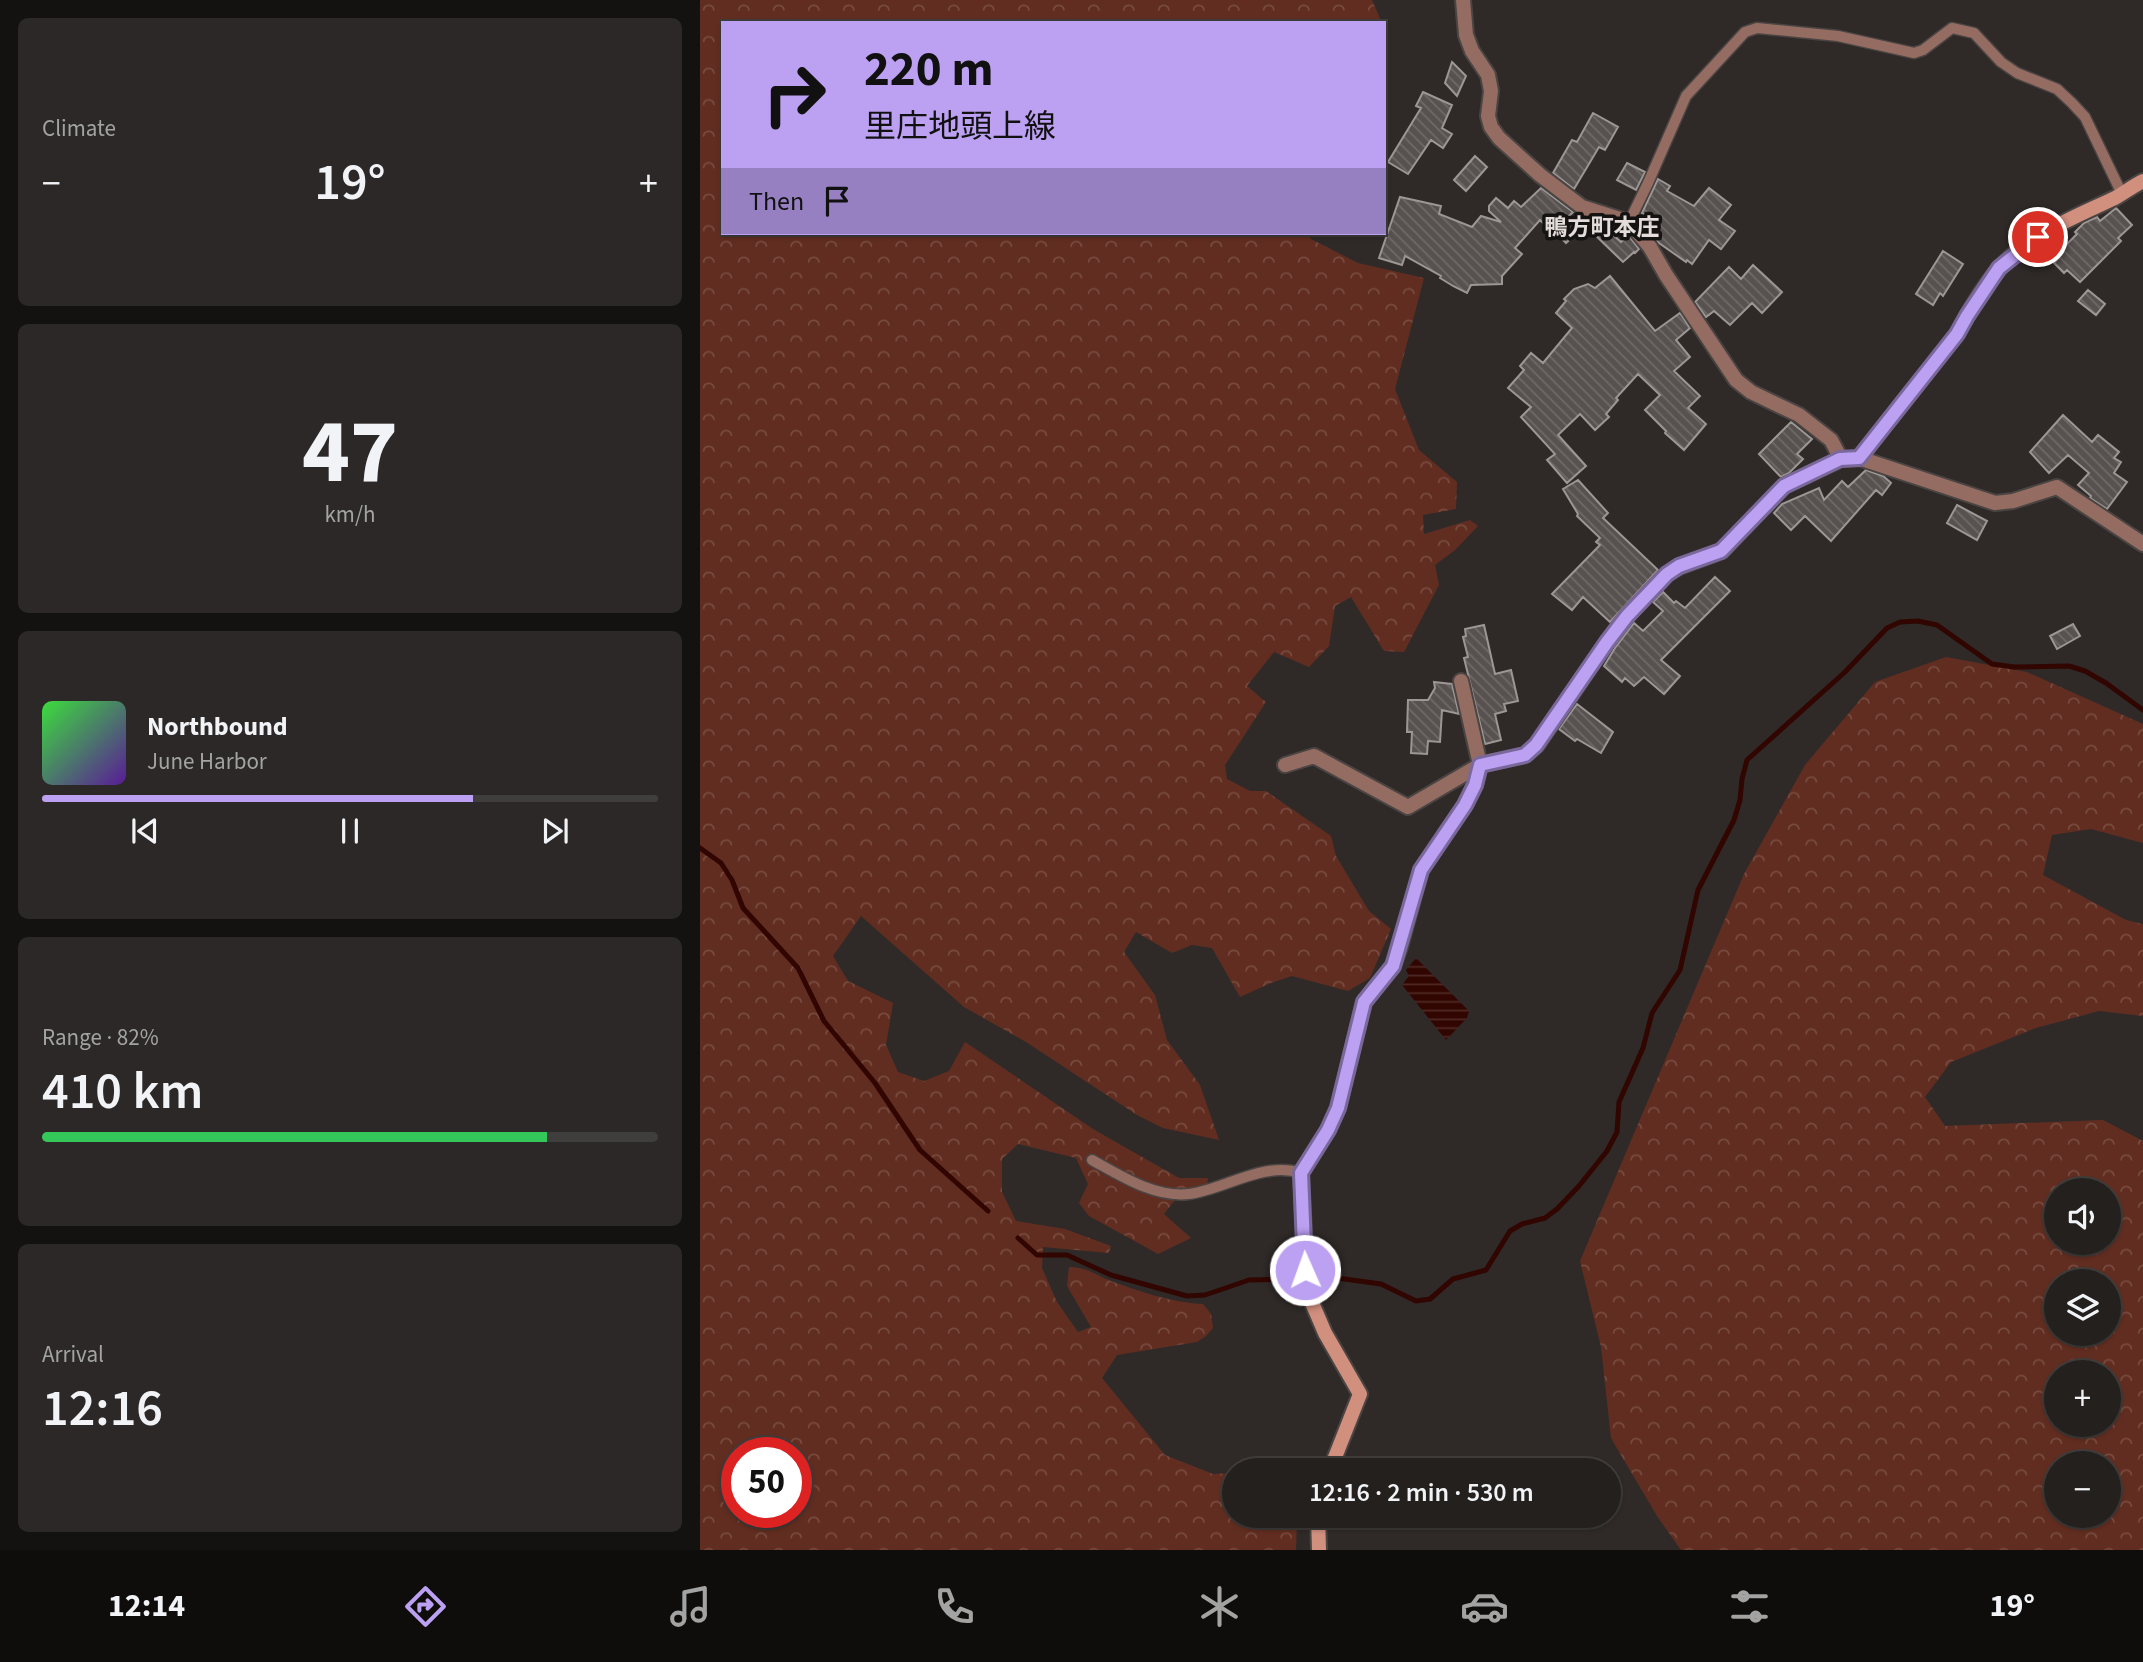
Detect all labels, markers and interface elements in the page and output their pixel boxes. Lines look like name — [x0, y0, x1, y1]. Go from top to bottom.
text: 220 m — [864, 35, 993, 105]
icon: right — [749, 49, 840, 140]
text: 里庄地頭上線 — [864, 104, 1056, 150]
text: Climate — [42, 112, 116, 145]
text: 19° — [314, 146, 386, 220]
text: − — [42, 157, 61, 211]
text: + — [639, 157, 658, 211]
icon: arrive — [818, 182, 856, 220]
text: Then — [749, 183, 804, 220]
pin — [2008, 207, 2068, 267]
district label: 鴨方町本庄 — [1545, 211, 1660, 244]
icon: arrive — [2019, 218, 2057, 256]
text: 47 — [302, 388, 398, 517]
text: km/h — [324, 498, 376, 531]
text: Northbound — [147, 708, 288, 745]
text: June Harbor — [147, 745, 267, 778]
icon: previous — [126, 812, 164, 850]
icon: pause — [331, 812, 369, 850]
icon: next — [536, 812, 574, 850]
text: Range · 82% — [42, 1021, 159, 1054]
text: 410 km — [42, 1055, 203, 1129]
map controls — [2044, 1178, 2121, 1528]
button: sound — [2044, 1178, 2121, 1255]
position arrow — [1268, 1233, 1342, 1307]
button: layers — [2044, 1269, 2121, 1346]
text: Arrival — [42, 1338, 104, 1371]
button: + — [2044, 1360, 2121, 1437]
text: 12:16 — [42, 1372, 163, 1446]
speed limit sign: 50 — [721, 1437, 812, 1528]
button: − — [2044, 1451, 2121, 1528]
text: 12:16 · 2 min · 530 m — [1309, 1474, 1534, 1511]
icon: directions — [401, 1582, 450, 1631]
icon: music — [666, 1582, 715, 1631]
icon: phone — [930, 1582, 979, 1631]
icon: climate — [1195, 1582, 1244, 1631]
icon: car — [1460, 1582, 1509, 1631]
icon: filters — [1725, 1582, 1774, 1631]
text: 12:14 — [108, 1583, 185, 1629]
text: 19° — [1990, 1583, 2035, 1629]

